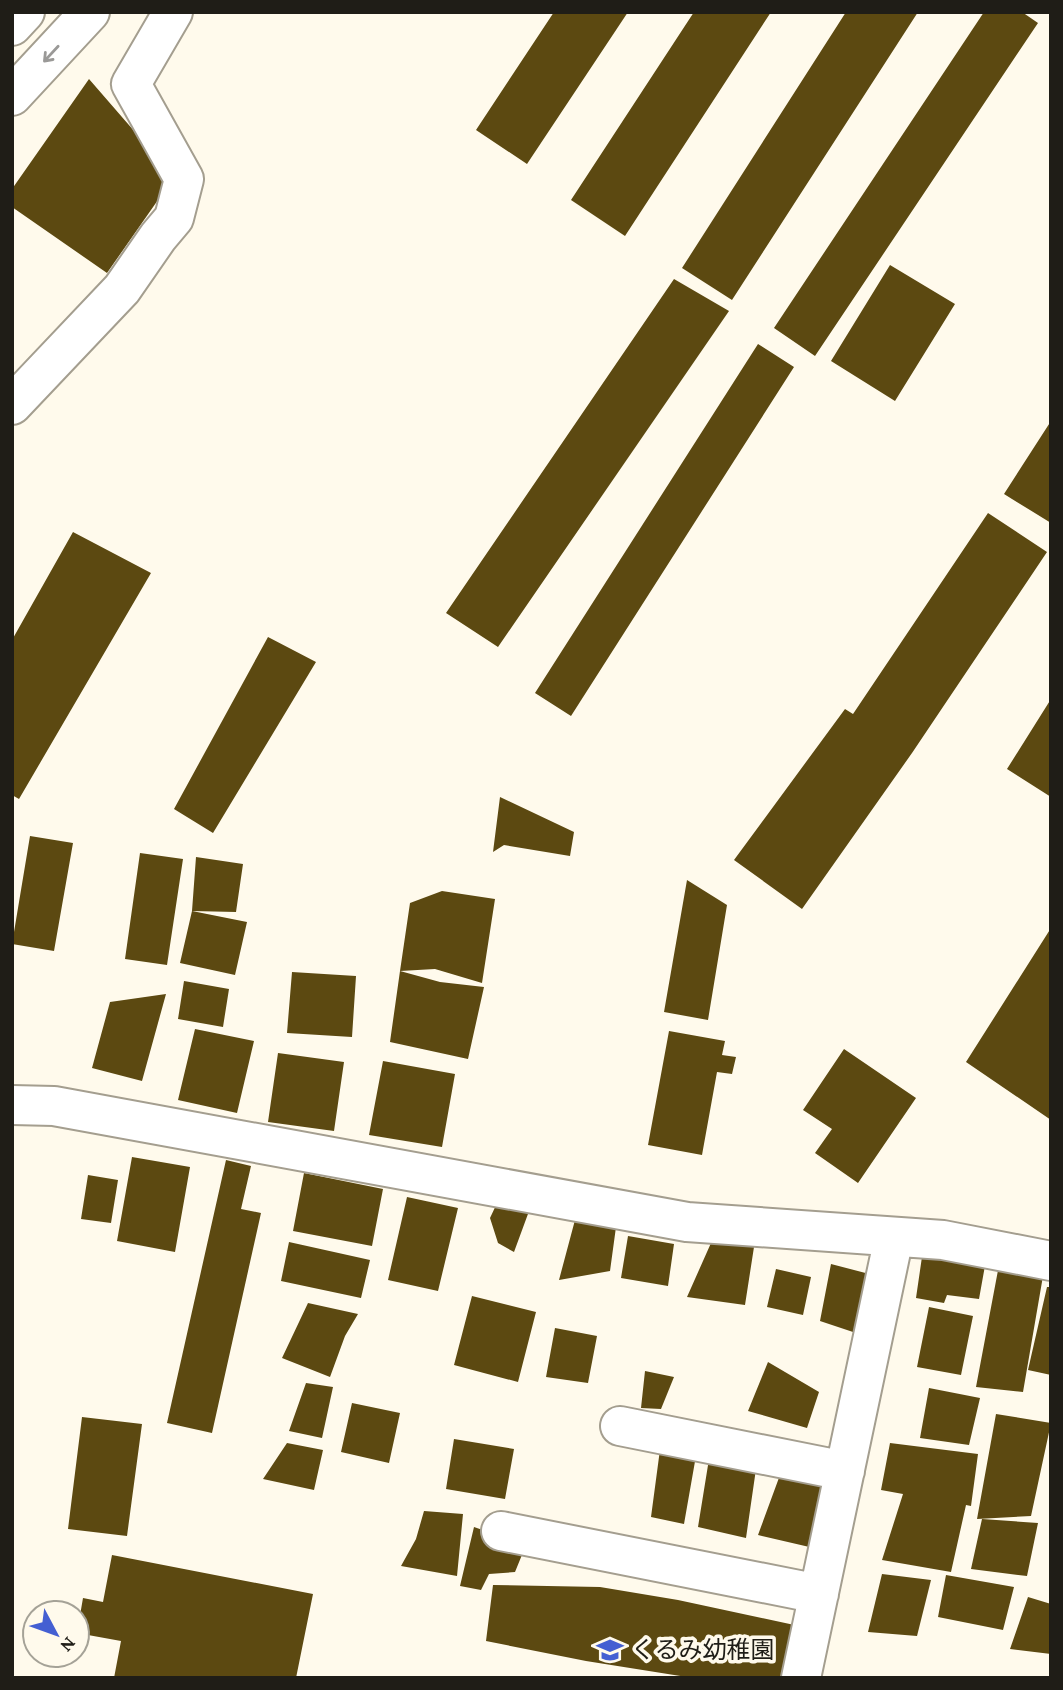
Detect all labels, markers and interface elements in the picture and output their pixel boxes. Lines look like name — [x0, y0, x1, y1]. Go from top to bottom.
one-way arrow — [43, 45, 60, 62]
north arrow — [21, 1599, 91, 1669]
text: N — [56, 1633, 81, 1657]
school or university icon: くるみ幼稚園 — [595, 1635, 625, 1665]
place label: くるみ幼稚園 — [631, 1636, 775, 1663]

